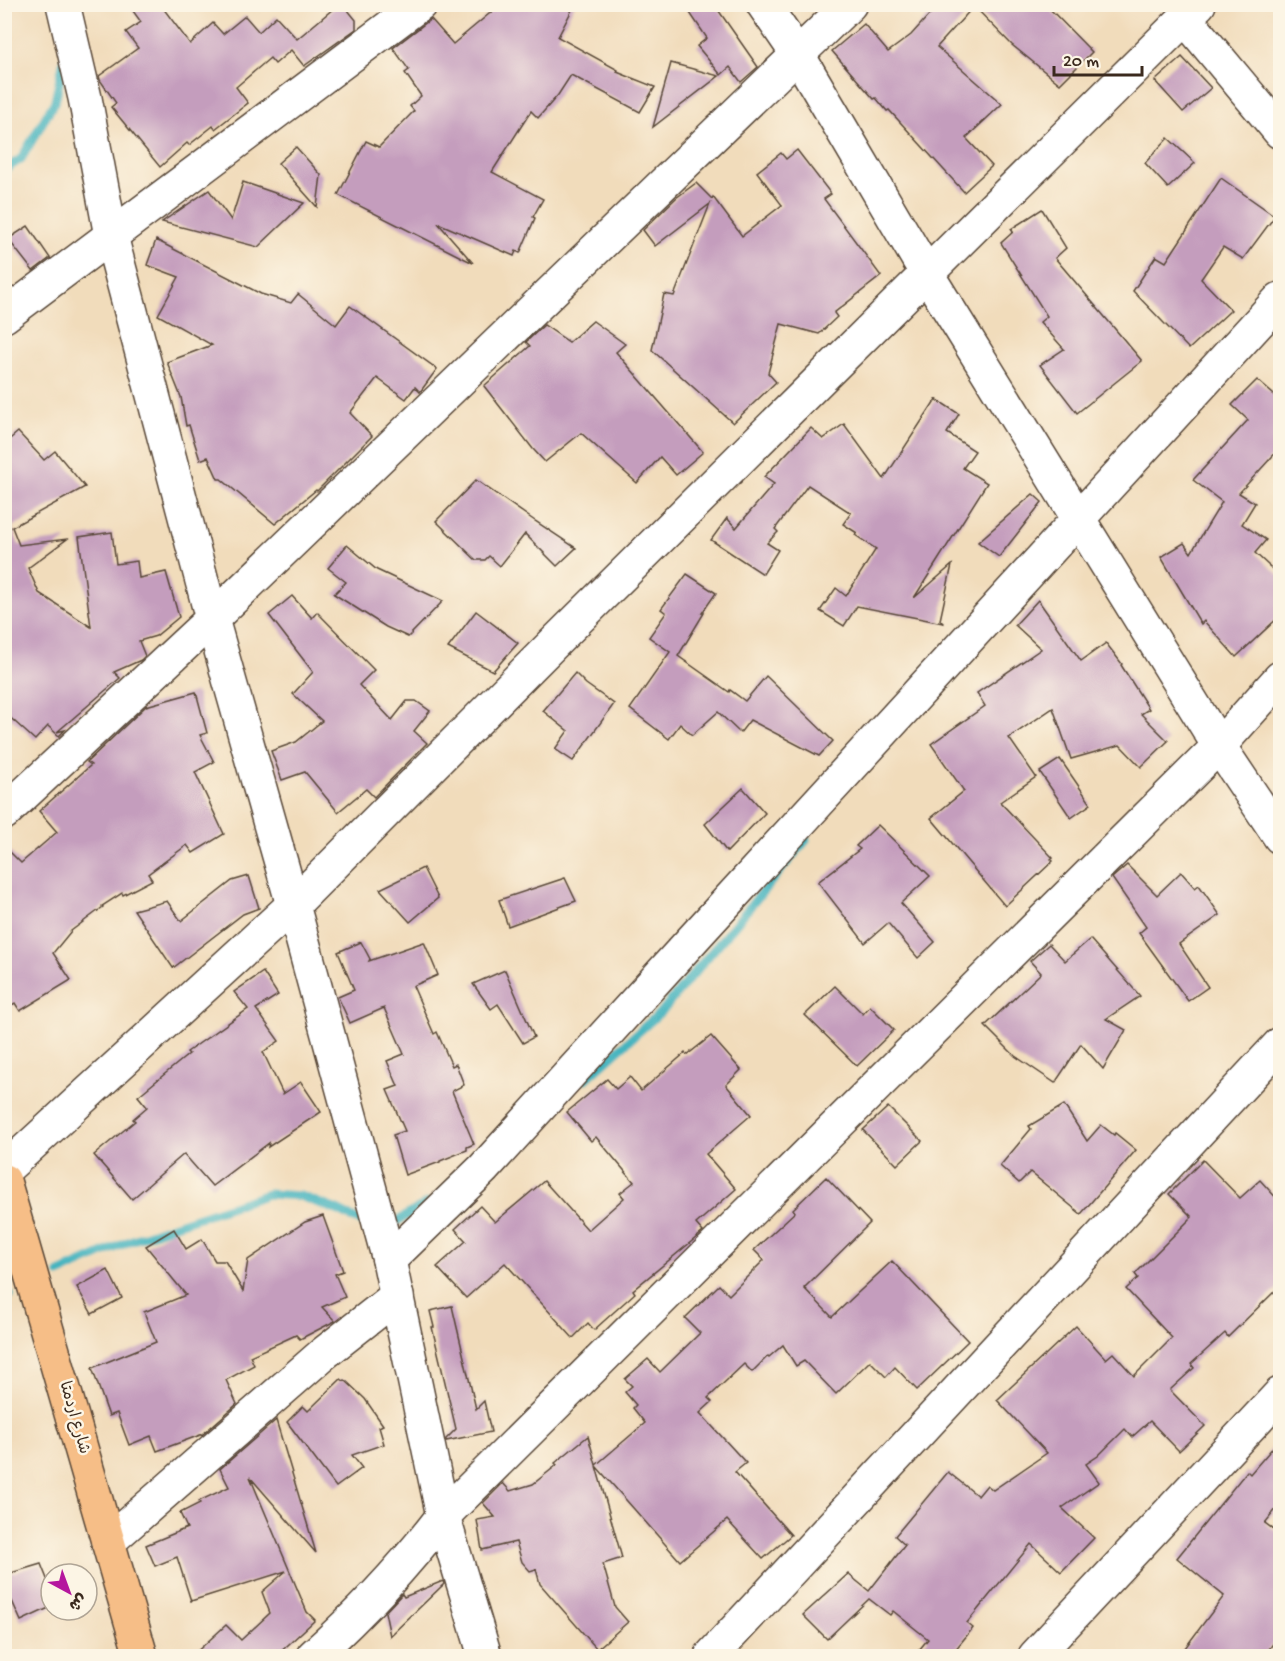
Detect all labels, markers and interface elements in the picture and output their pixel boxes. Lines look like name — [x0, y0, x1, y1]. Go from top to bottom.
scale bar — [1054, 39, 1142, 77]
text: 20 m — [1063, 52, 1099, 73]
street label: شارع اردمتا — [54, 1379, 92, 1457]
north arrow — [39, 1562, 99, 1622]
text: ش — [64, 1588, 89, 1614]

